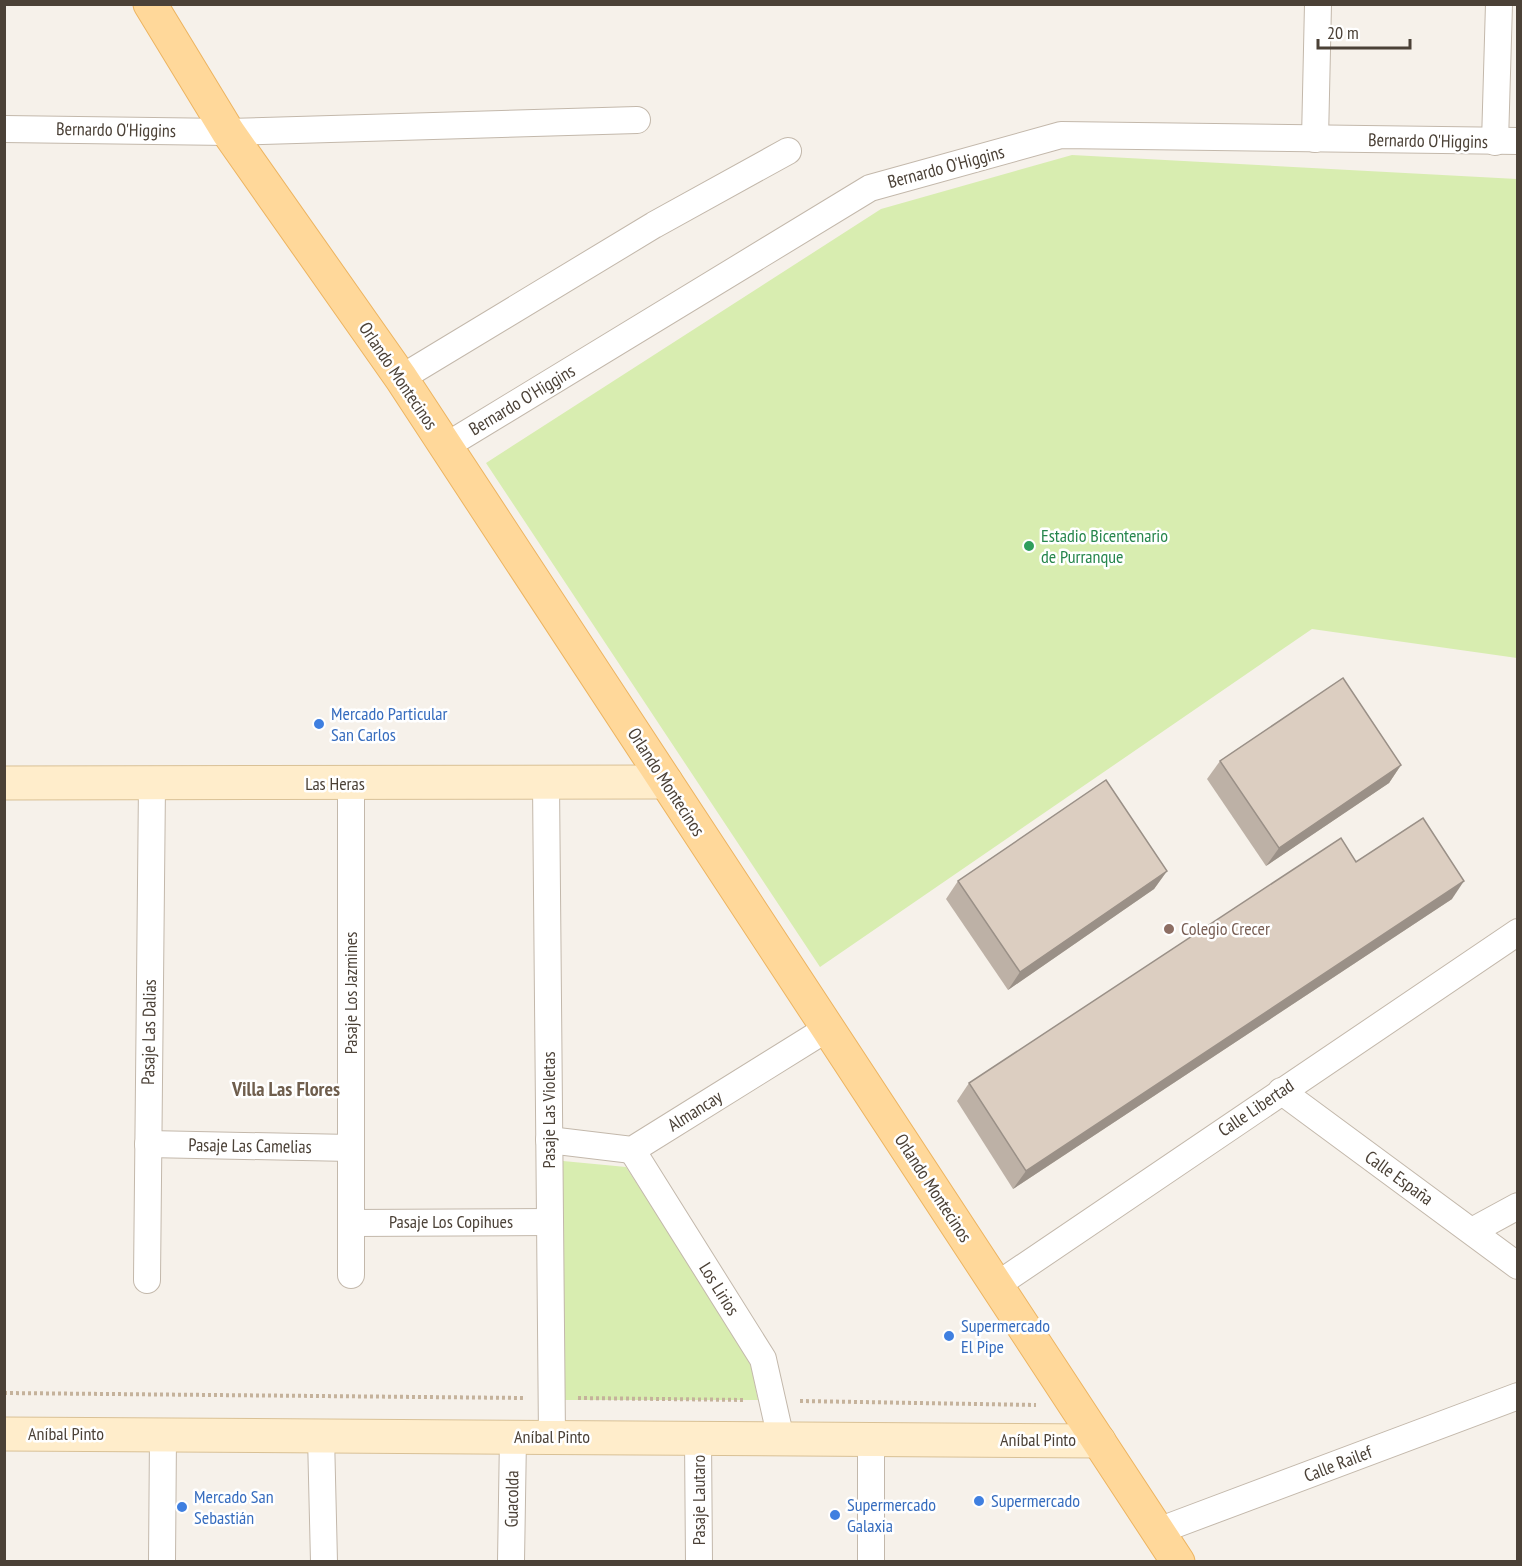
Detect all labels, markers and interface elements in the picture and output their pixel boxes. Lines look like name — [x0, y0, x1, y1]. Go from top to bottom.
scale bar — [1318, 12, 1410, 50]
text: 20 m — [1327, 21, 1359, 44]
street label: Bernardo O'Higgins — [56, 117, 176, 142]
street label: Bernardo O'Higgins — [1368, 128, 1488, 153]
street label: Bernardo O'Higgins — [885, 140, 1007, 193]
street label: Orlando Montecinos — [354, 318, 443, 434]
street label: Bernardo O'Higgins — [464, 359, 579, 440]
place label: Estadio Bicentenario de Purranque — [1041, 524, 1168, 568]
marker: Estadio Bicentenario de Purranque — [1022, 539, 1036, 553]
place label: Mercado Particular San Carlos — [331, 702, 447, 746]
marker: Mercado Particular San Carlos — [312, 717, 326, 731]
street label: Orlando Montecinos — [623, 723, 710, 840]
street label: Las Heras — [305, 772, 365, 795]
place label: Colegio Crecer — [1181, 917, 1270, 940]
marker: Colegio Crecer — [1162, 922, 1176, 936]
street label: Pasaje Los Jazmines — [339, 932, 362, 1054]
street label: Pasaje Las Dalias — [136, 979, 161, 1085]
street label: Pasaje Las Violetas — [537, 1052, 560, 1169]
street label: Calle Libertad — [1213, 1074, 1298, 1141]
district label: Villa Las Flores — [231, 1076, 340, 1102]
street label: Almancay — [663, 1085, 726, 1136]
street label: Orlando Montecinos — [890, 1129, 977, 1246]
street label: Pasaje Las Camelias — [188, 1133, 312, 1158]
street label: Calle España — [1361, 1145, 1438, 1210]
street label: Pasaje Los Copihues — [389, 1210, 513, 1233]
street label: Los Lirios — [694, 1258, 745, 1320]
place label: Supermercado El Pipe — [961, 1314, 1050, 1358]
marker: Supermercado El Pipe — [942, 1329, 956, 1343]
street label: Aníbal Pinto — [28, 1422, 104, 1445]
street label: Aníbal Pinto — [514, 1425, 590, 1448]
street label: Aníbal Pinto — [1000, 1428, 1076, 1451]
street label: Calle Railef — [1301, 1440, 1376, 1487]
street label: Pasaje Lautaro — [687, 1455, 710, 1545]
street label: Guacolda — [500, 1470, 523, 1528]
place label: Mercado San Sebastián — [194, 1485, 274, 1529]
place label: Supermercado — [991, 1489, 1080, 1512]
place label: Supermercado Galaxia — [847, 1493, 936, 1537]
marker: Supermercado — [972, 1494, 986, 1508]
marker: Mercado San Sebastián — [175, 1500, 189, 1514]
marker: Supermercado Galaxia — [828, 1508, 842, 1522]

